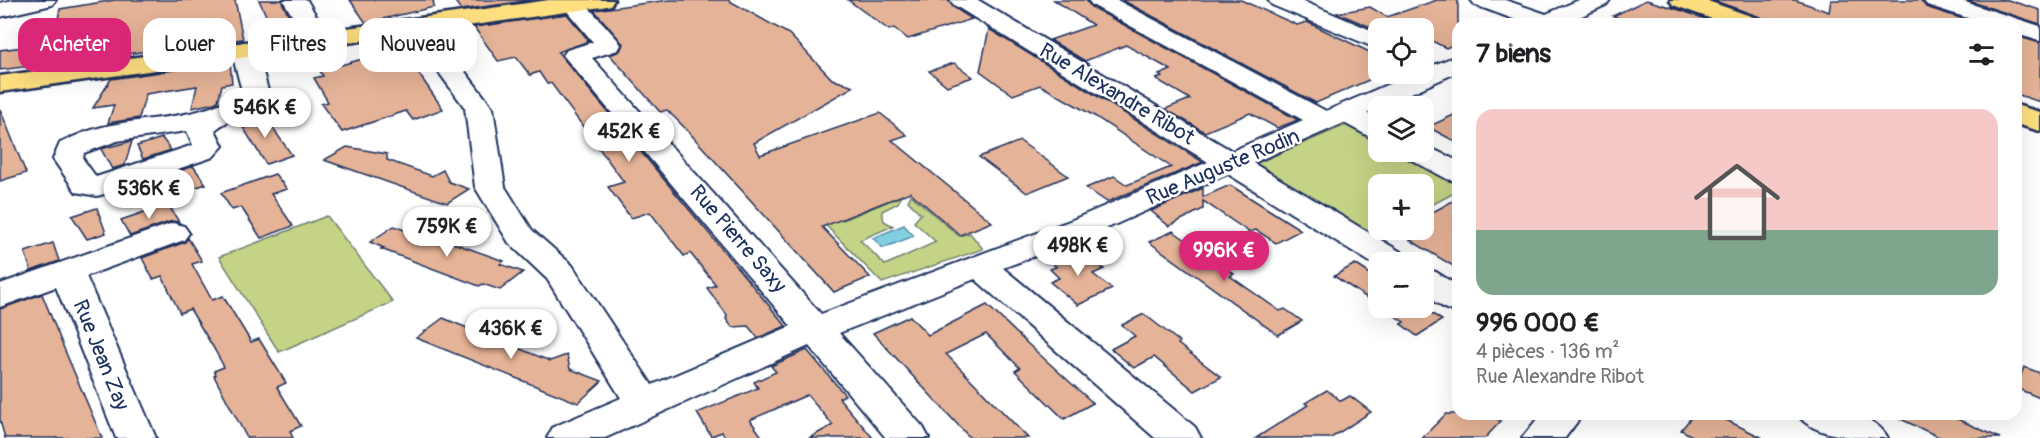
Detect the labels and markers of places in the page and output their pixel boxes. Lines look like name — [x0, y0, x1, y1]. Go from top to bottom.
pin: 546K € — [216, 88, 314, 139]
pin: 452K € — [580, 112, 678, 163]
pin: 536K € — [100, 169, 198, 220]
pin: 759K € — [398, 207, 496, 258]
pin: 498K € — [1029, 226, 1127, 277]
pin: 996K € — [1175, 231, 1273, 282]
pin: 436K € — [462, 309, 560, 360]

